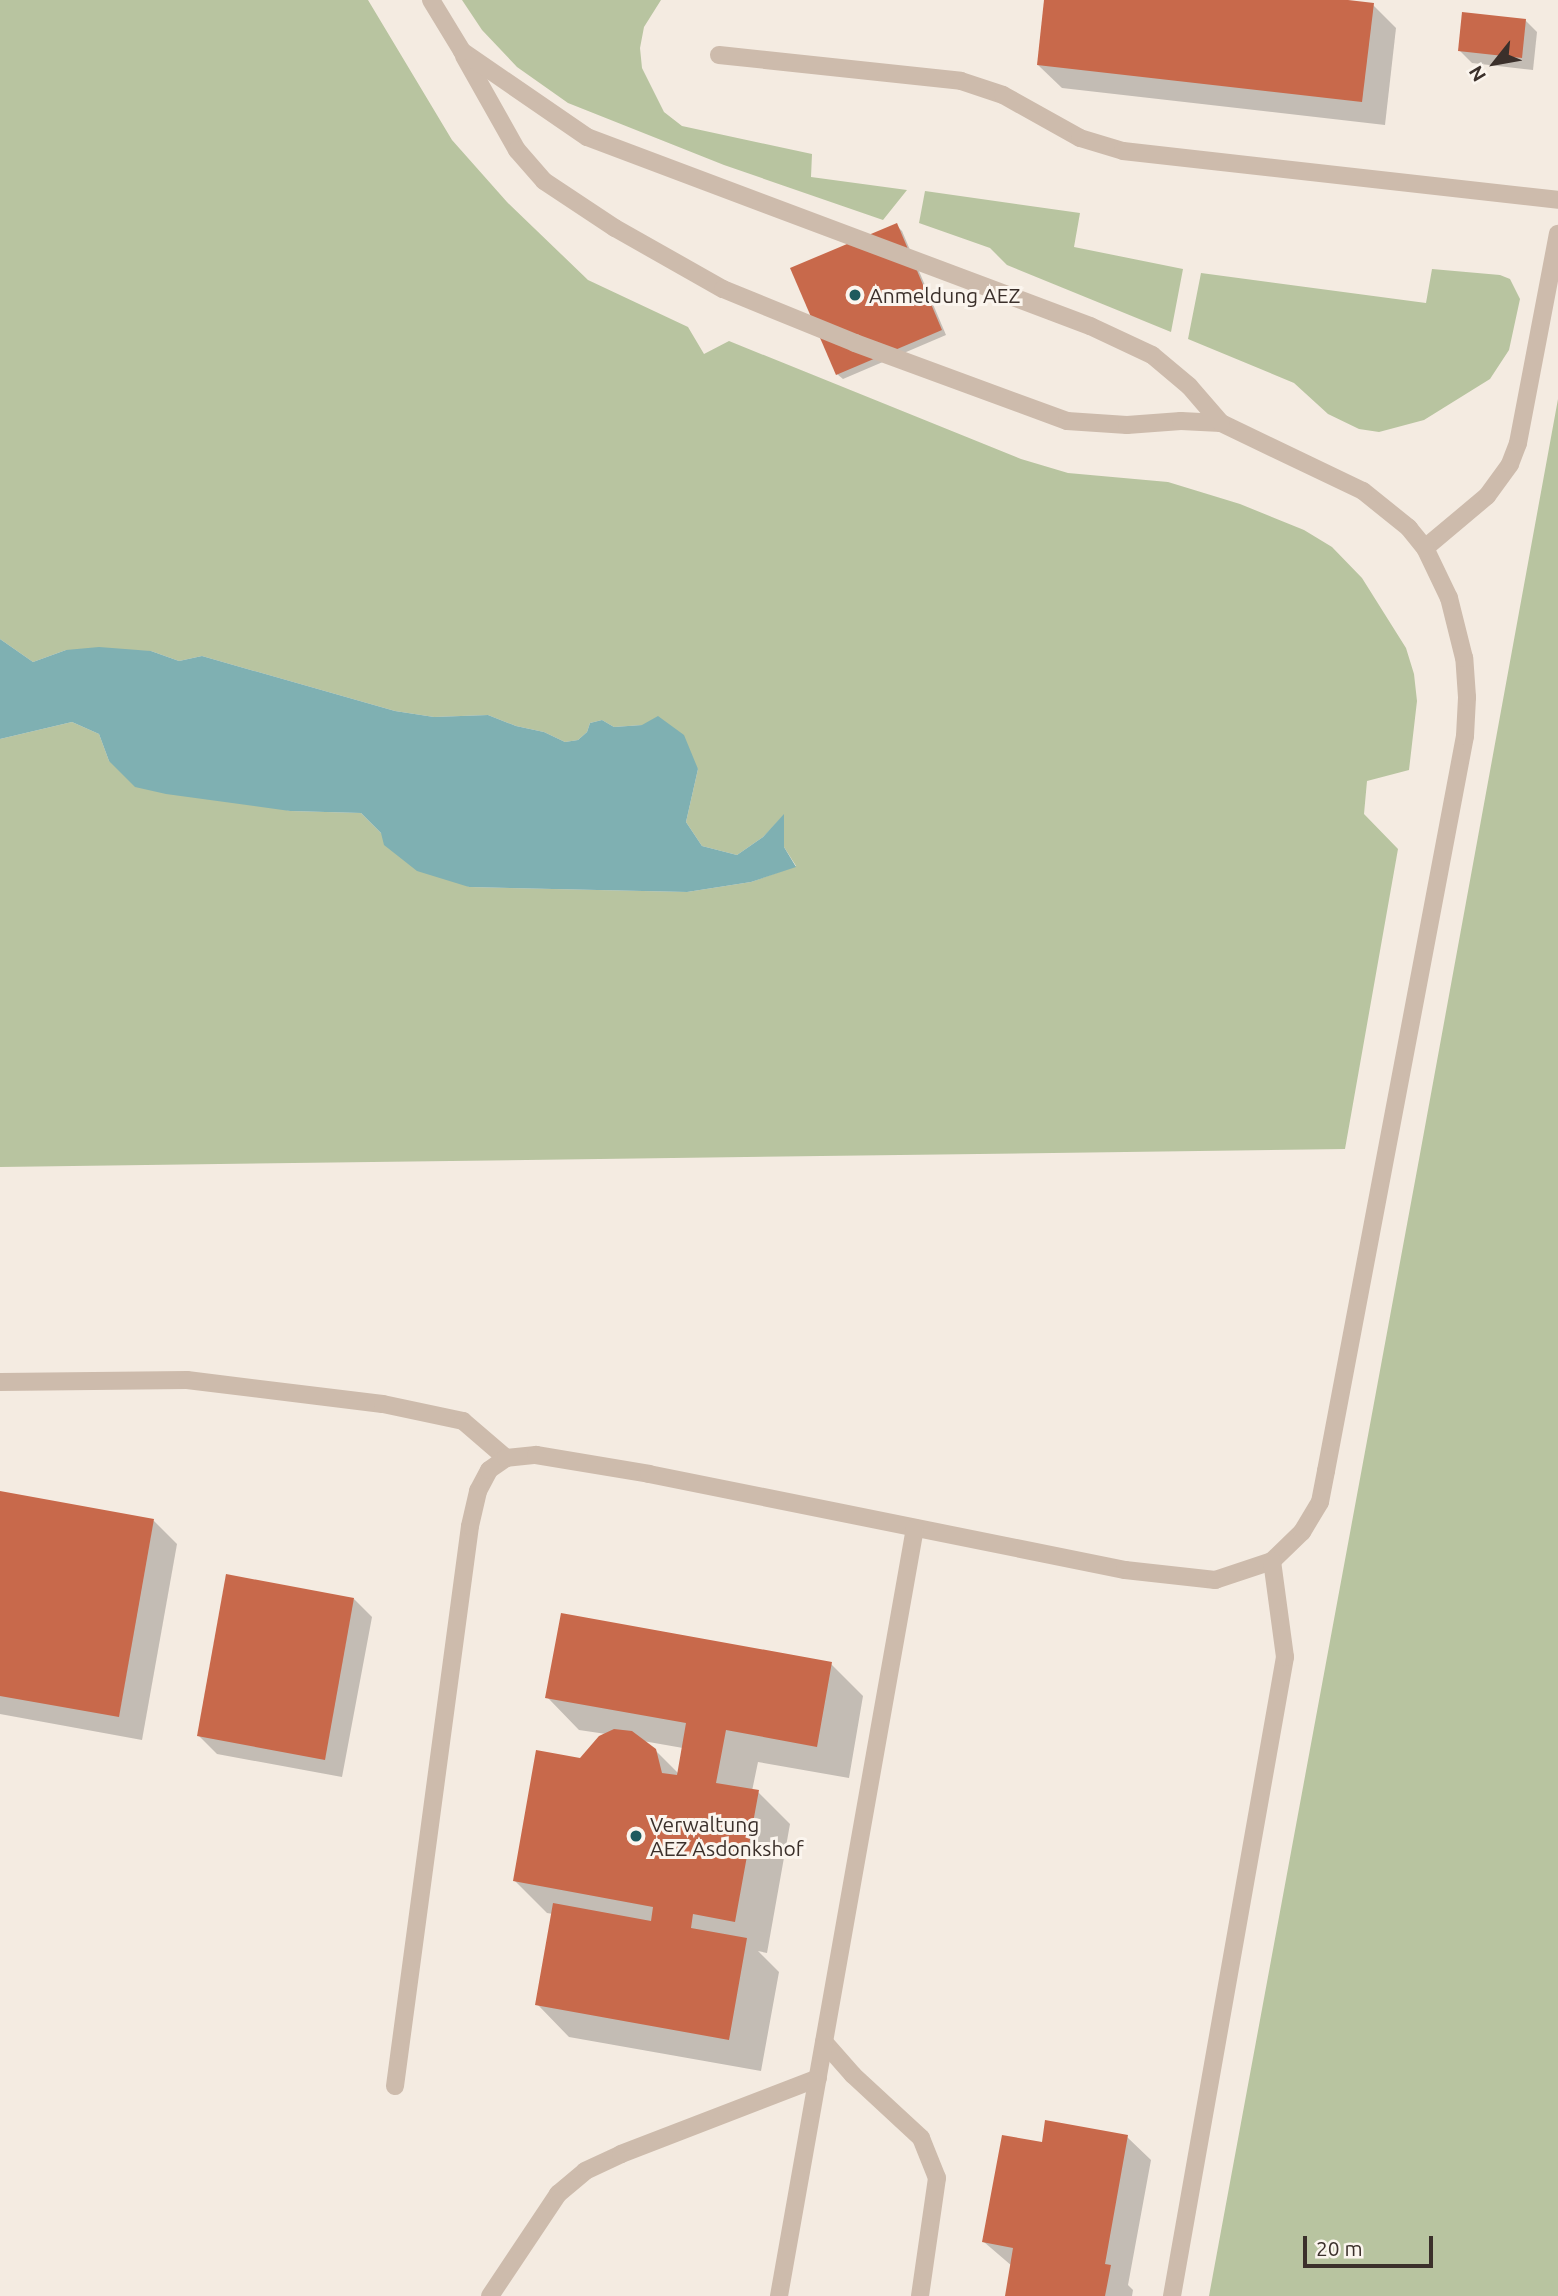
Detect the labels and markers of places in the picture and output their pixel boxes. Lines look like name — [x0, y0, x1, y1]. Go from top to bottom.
place label: Anmeldung AEZ — [869, 282, 1020, 308]
marker: Anmeldung AEZ — [847, 287, 863, 303]
place label: Verwaltung AEZ Asdonkshof — [650, 1811, 804, 1861]
marker: Verwaltung AEZ Asdonkshof — [628, 1828, 644, 1844]

